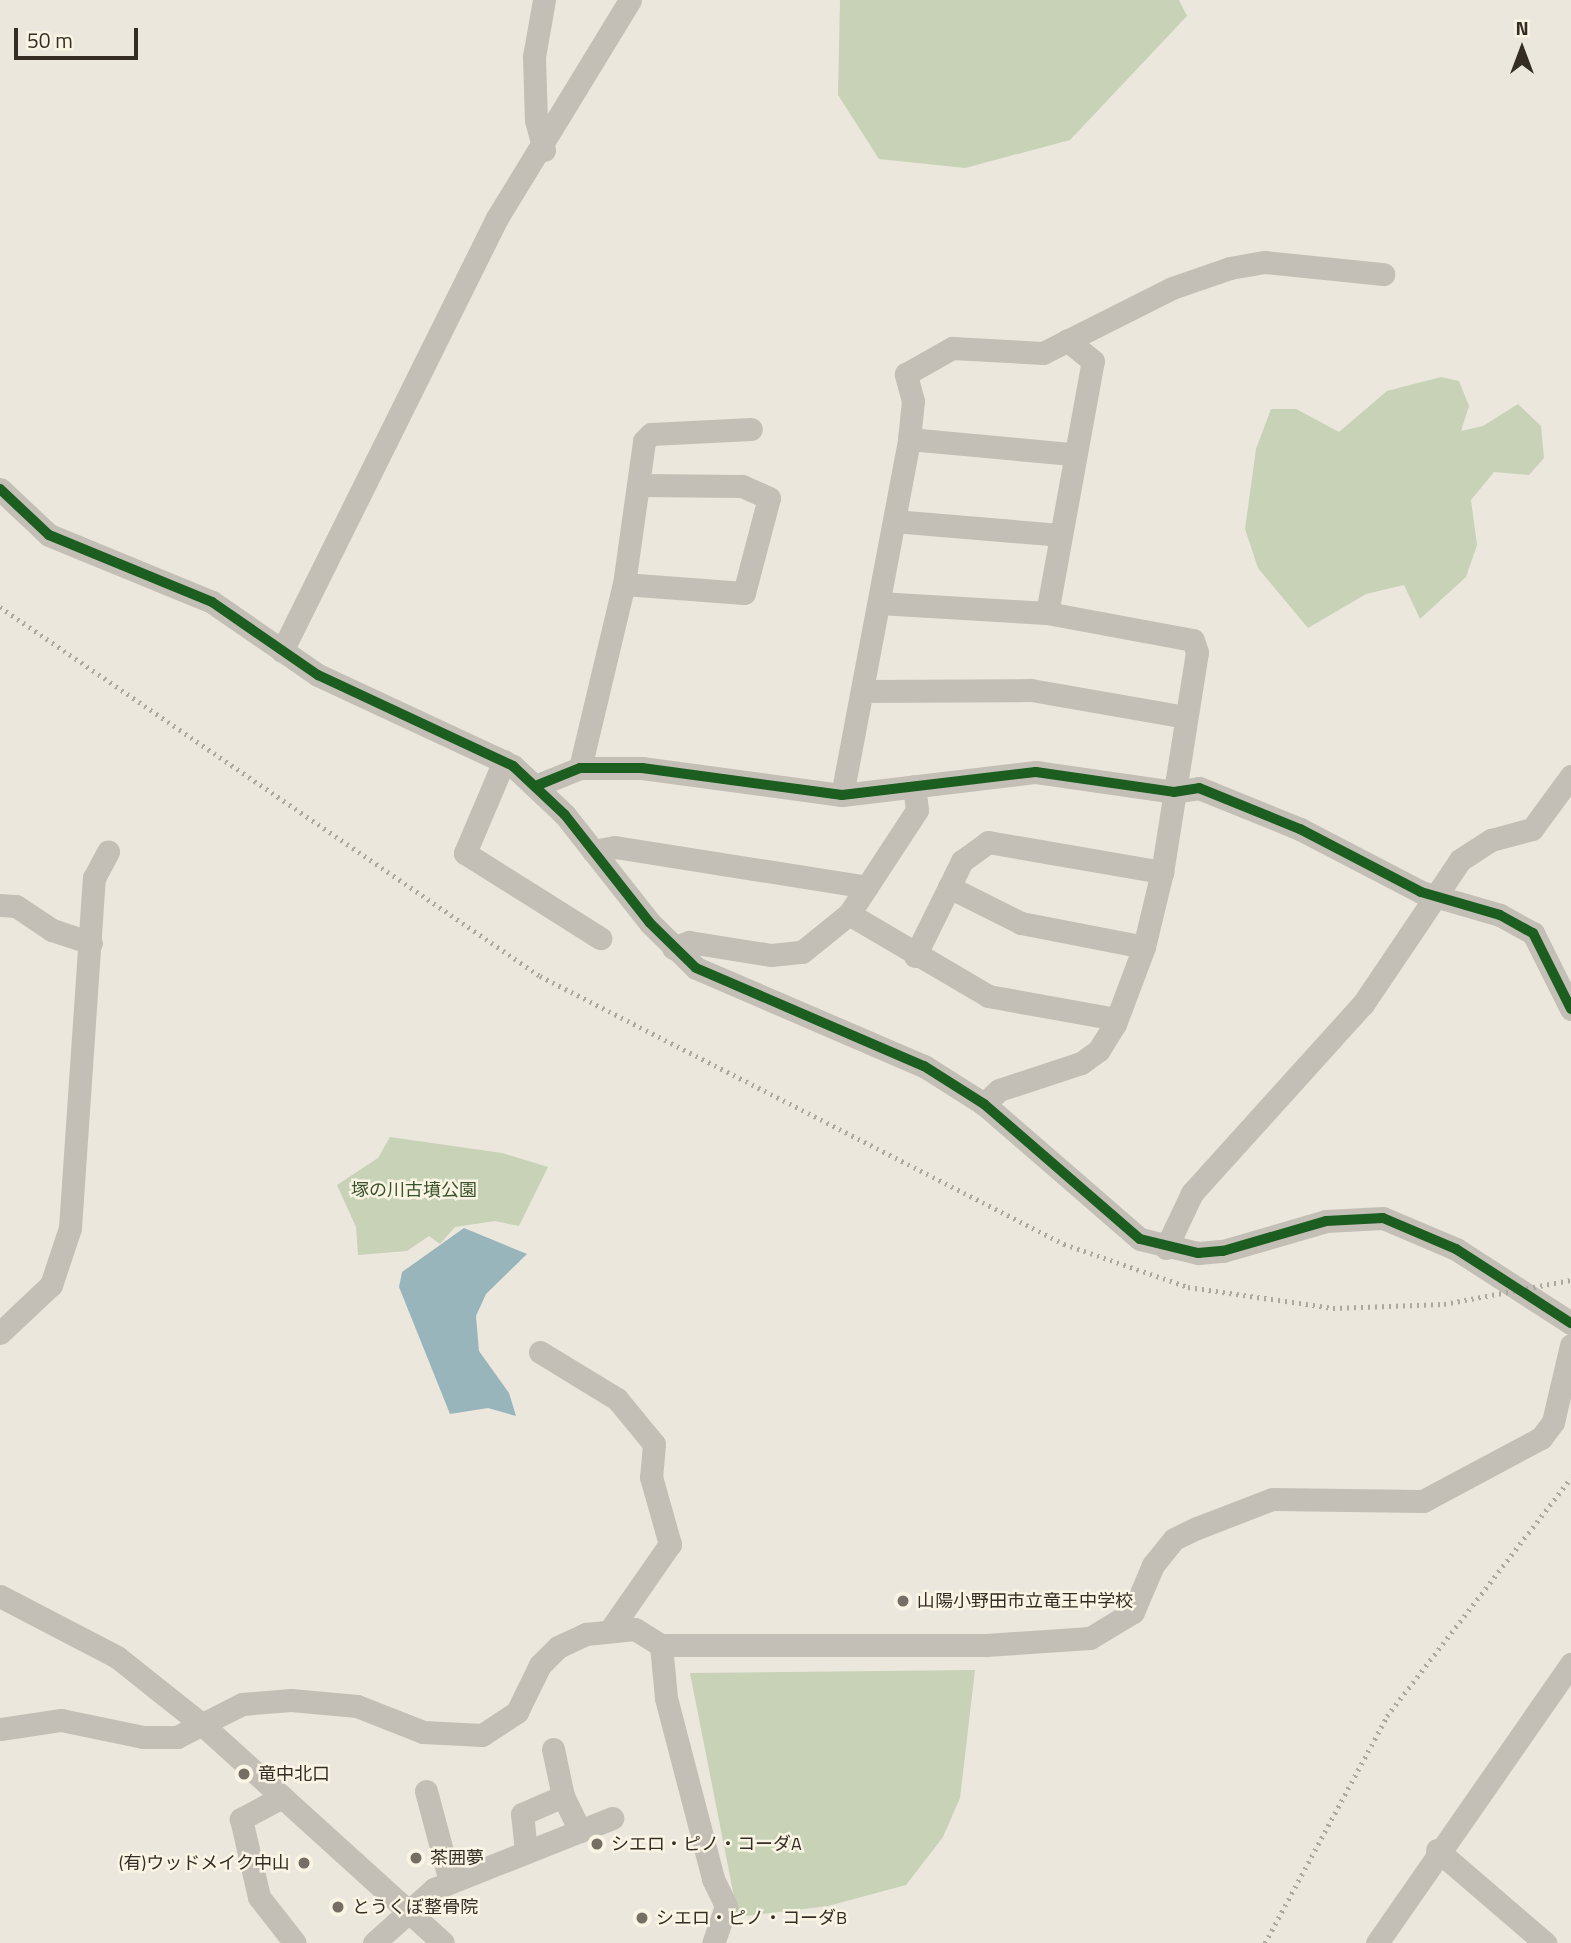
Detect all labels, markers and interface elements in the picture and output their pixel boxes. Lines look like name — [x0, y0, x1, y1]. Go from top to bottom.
text: N — [1515, 13, 1529, 42]
scale bar — [18, 14, 142, 58]
north arrow — [1487, 14, 1557, 84]
text: 50 m — [27, 24, 73, 56]
park label: 塚の川古墳公園 — [351, 1179, 477, 1201]
place label: 山陽小野田市立竜王中学校 — [917, 1590, 1133, 1612]
marker: 山陽小野田市立竜王中学校 — [895, 1593, 911, 1609]
place label: 竜中北口 — [258, 1763, 330, 1785]
marker: 竜中北口 — [236, 1766, 252, 1782]
place label: シエロ・ピノ・コーダA — [611, 1833, 802, 1855]
marker: シエロ・ピノ・コーダA — [589, 1836, 605, 1852]
place label: 茶囲夢 — [430, 1847, 484, 1869]
marker: 茶囲夢 — [408, 1850, 424, 1866]
place label: (有)ウッドメイク中山 — [118, 1852, 290, 1874]
marker: (有)ウッドメイク中山 — [296, 1855, 312, 1871]
place label: とうくぼ整骨院 — [352, 1896, 478, 1918]
marker: とうくぼ整骨院 — [330, 1899, 346, 1915]
place label: シエロ・ピノ・コーダB — [656, 1907, 847, 1929]
marker: シエロ・ピノ・コーダB — [634, 1910, 650, 1926]

